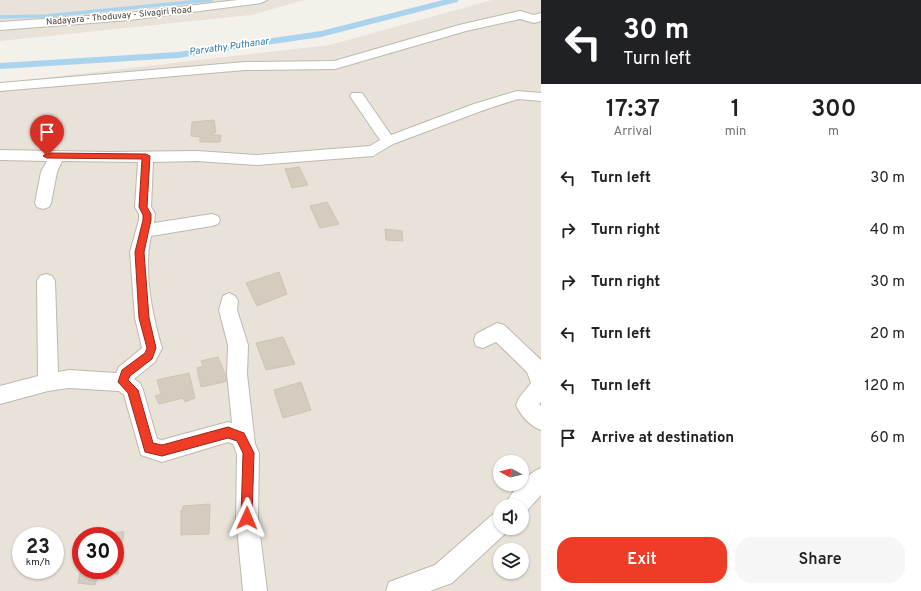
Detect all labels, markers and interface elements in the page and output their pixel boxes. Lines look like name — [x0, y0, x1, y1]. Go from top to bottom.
street label: Nadayara - Thoduvay - Sivagiri Road — [46, 4, 192, 28]
text: 30 m — [623, 13, 689, 49]
icon: left — [557, 16, 609, 68]
water label: Parvathy Puthanar — [188, 35, 271, 59]
text: Turn left — [623, 48, 691, 71]
text: 17:37 — [606, 95, 660, 125]
text: 1 — [731, 95, 740, 125]
text: 300 — [811, 95, 856, 125]
pin — [30, 115, 64, 156]
icon: arrive — [36, 121, 58, 143]
text: Arrival — [613, 124, 652, 140]
text: min — [725, 124, 746, 140]
text: m — [828, 124, 839, 140]
icon: left — [557, 167, 579, 189]
text: Turn left — [591, 169, 651, 188]
text: 30 m — [870, 169, 905, 188]
icon: right — [557, 219, 579, 241]
text: Turn right — [591, 221, 660, 240]
text: 40 m — [870, 221, 905, 240]
icon: right — [557, 271, 579, 293]
text: Turn right — [591, 273, 660, 292]
text: 30 m — [870, 273, 905, 292]
icon: left — [557, 323, 579, 345]
text: Turn left — [591, 325, 651, 344]
text: 20 m — [870, 325, 905, 344]
icon: left — [557, 375, 579, 397]
text: Turn left — [591, 377, 651, 396]
text: 120 m — [864, 377, 905, 396]
icon: arrive — [557, 427, 579, 449]
text: Arrive at destination — [591, 429, 734, 448]
text: 60 m — [870, 429, 905, 448]
north arrow — [493, 455, 529, 491]
map controls — [493, 455, 529, 579]
position arrow — [226, 497, 268, 539]
button: sound — [493, 499, 529, 535]
speed limit sign: 30 — [72, 527, 124, 579]
text: 23 — [26, 535, 50, 561]
button: Exit — [557, 537, 727, 583]
button: Share — [735, 537, 905, 583]
button: layers — [493, 543, 529, 579]
text: km/h — [26, 556, 50, 569]

